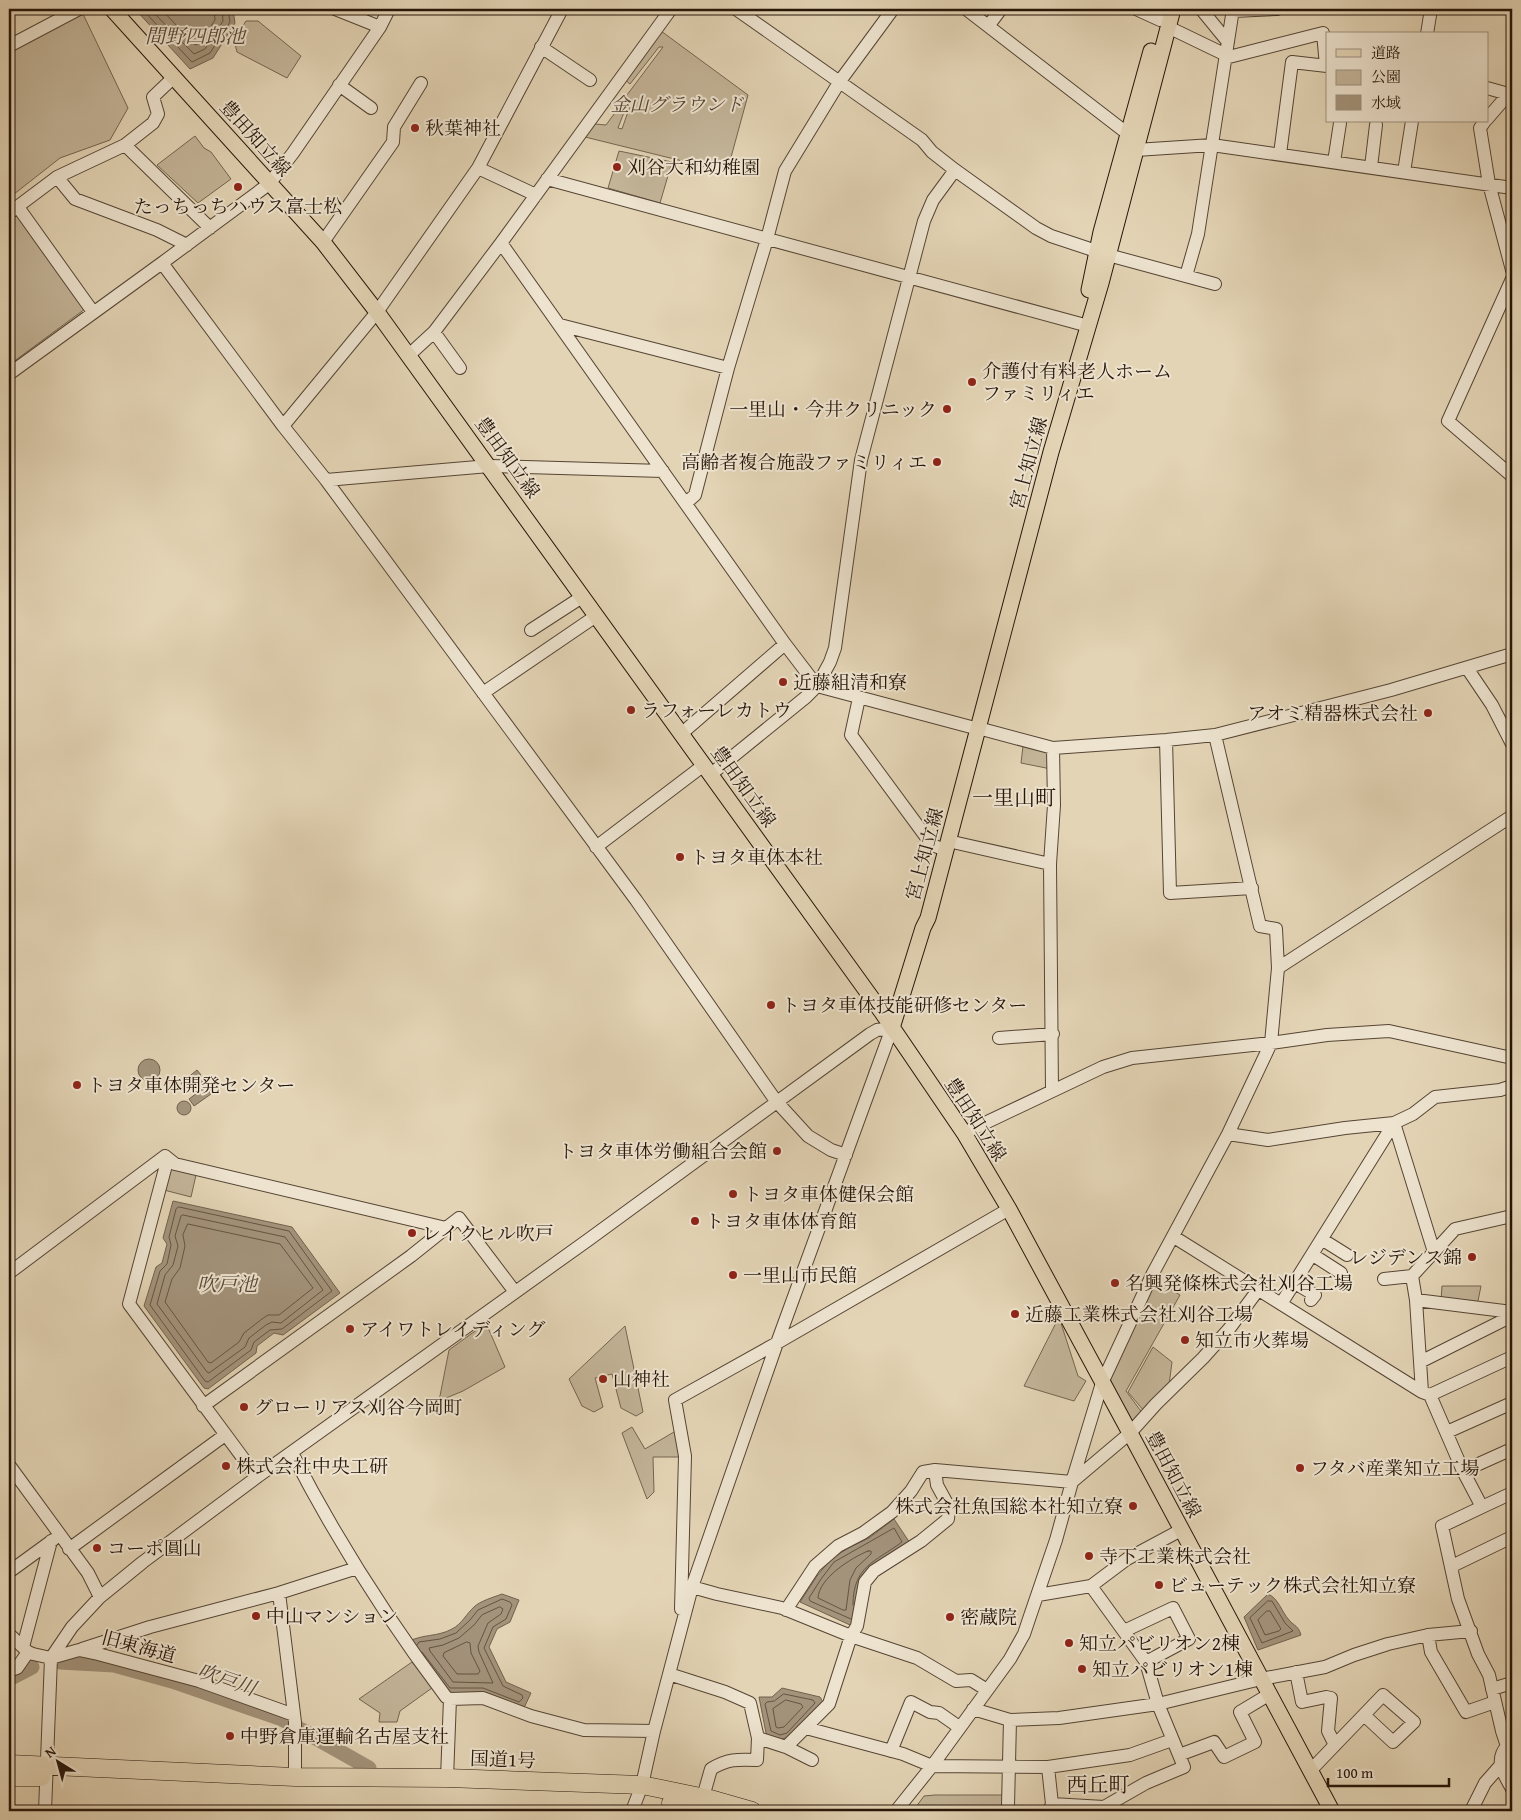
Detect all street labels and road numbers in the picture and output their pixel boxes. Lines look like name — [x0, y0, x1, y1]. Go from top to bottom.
street label: 豊田知立線 — [214, 93, 298, 183]
street label: 豊田知立線 — [469, 410, 547, 504]
street label: 宮上知立線 — [1002, 413, 1054, 513]
street label: 豊田知立線 — [705, 739, 783, 833]
street label: 宮上知立線 — [898, 804, 950, 904]
street label: 豊田知立線 — [938, 1072, 1014, 1166]
street label: 豊田知立線 — [1139, 1425, 1209, 1523]
street label: 旧東海道 — [99, 1623, 179, 1669]
street label: 国道1号 — [469, 1744, 537, 1774]

